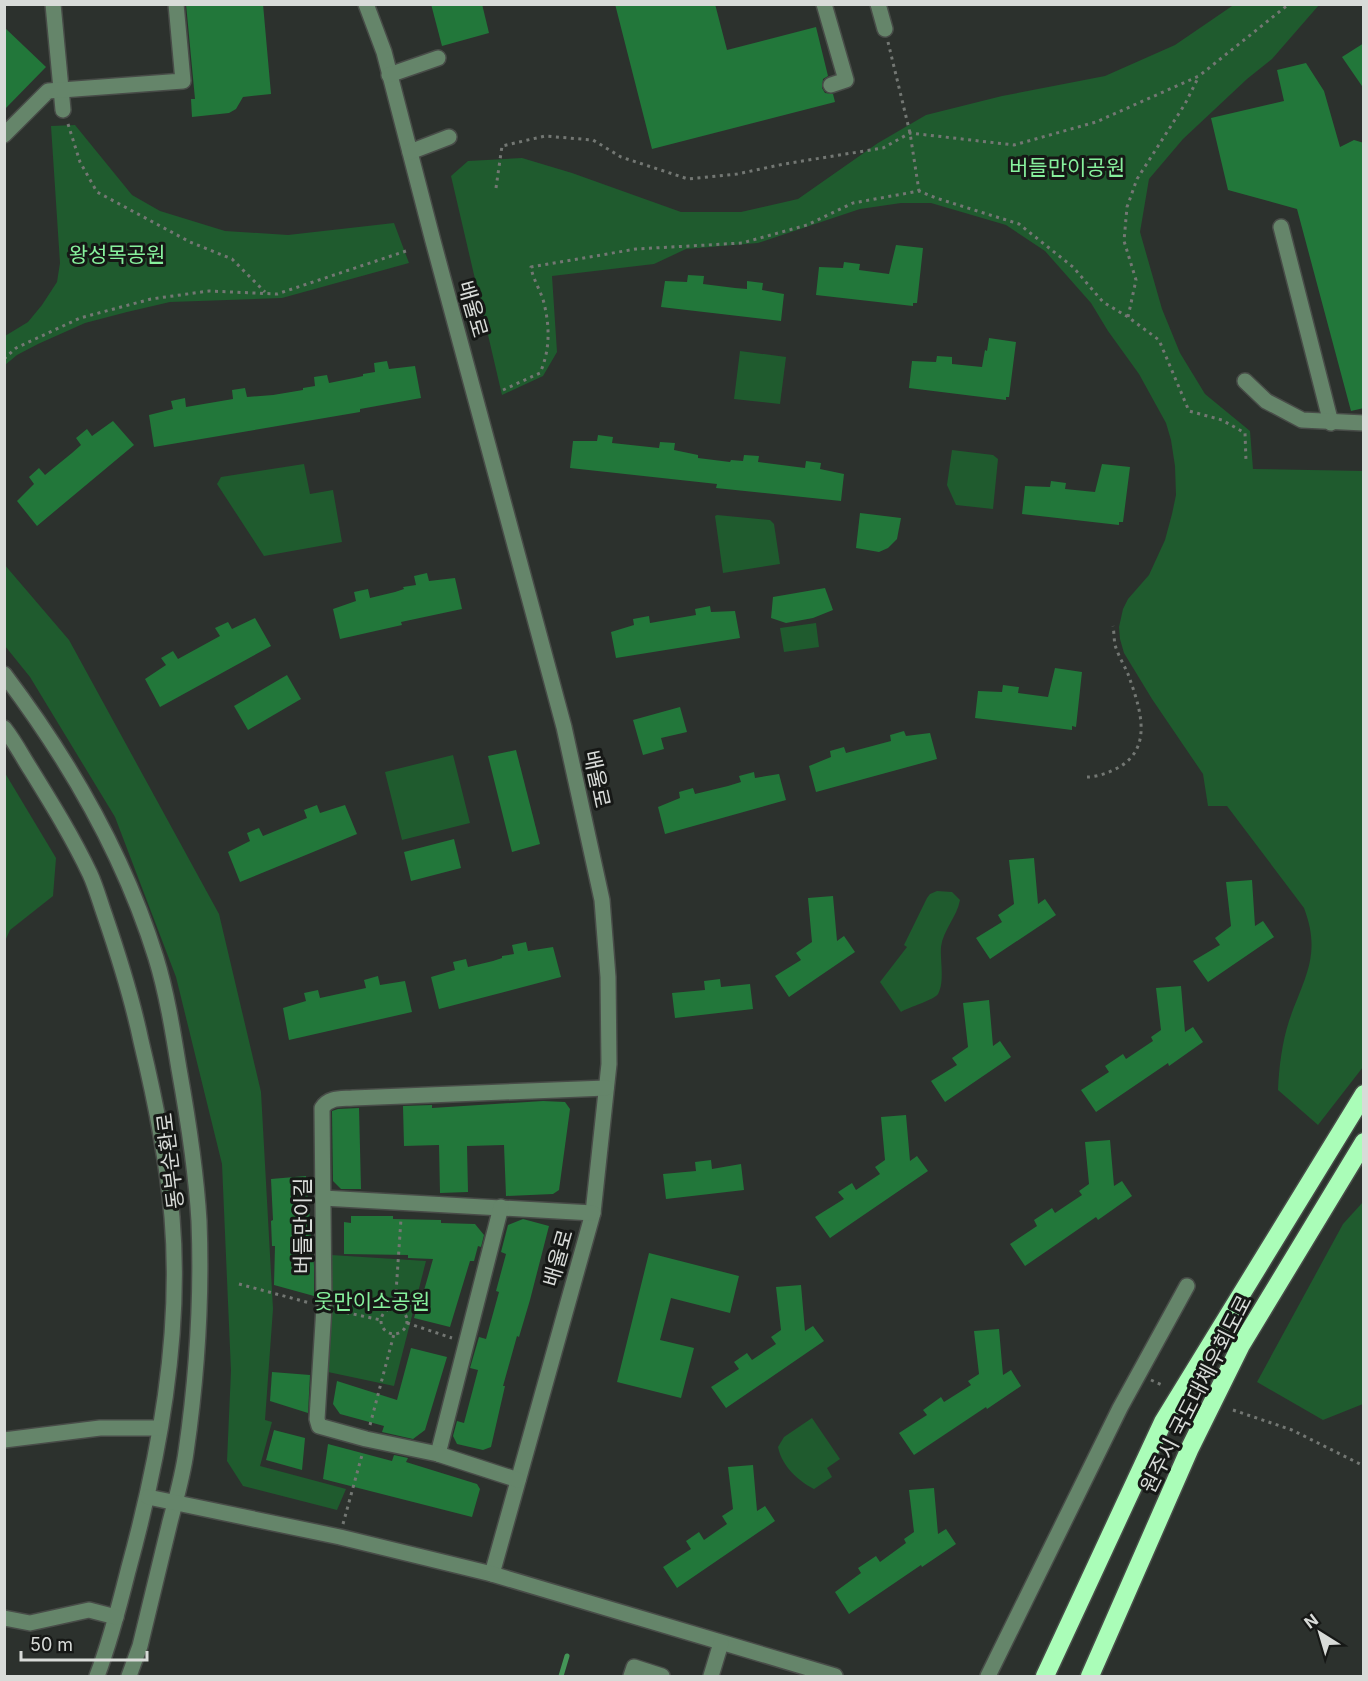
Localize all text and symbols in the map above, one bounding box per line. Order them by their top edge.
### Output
park label: 버들만이공원 [1009,155,1125,180]
park label: 왕성목공원 [69,242,165,267]
street label: 배울로 [453,278,493,340]
street label: 배울로 [579,748,615,810]
street label: 동부순환로 [152,1112,188,1210]
street label: 버들만이길 [290,1178,315,1274]
street label: 배울로 [538,1227,578,1289]
park label: 웃만이소공원 [314,1289,430,1314]
street label: 원주시 국도대체우회도로 [1135,1291,1257,1497]
north arrow [1290,1603,1350,1663]
text: N [1300,1609,1322,1633]
scale bar [21,1624,147,1662]
text: 50 m [30,1634,73,1655]

